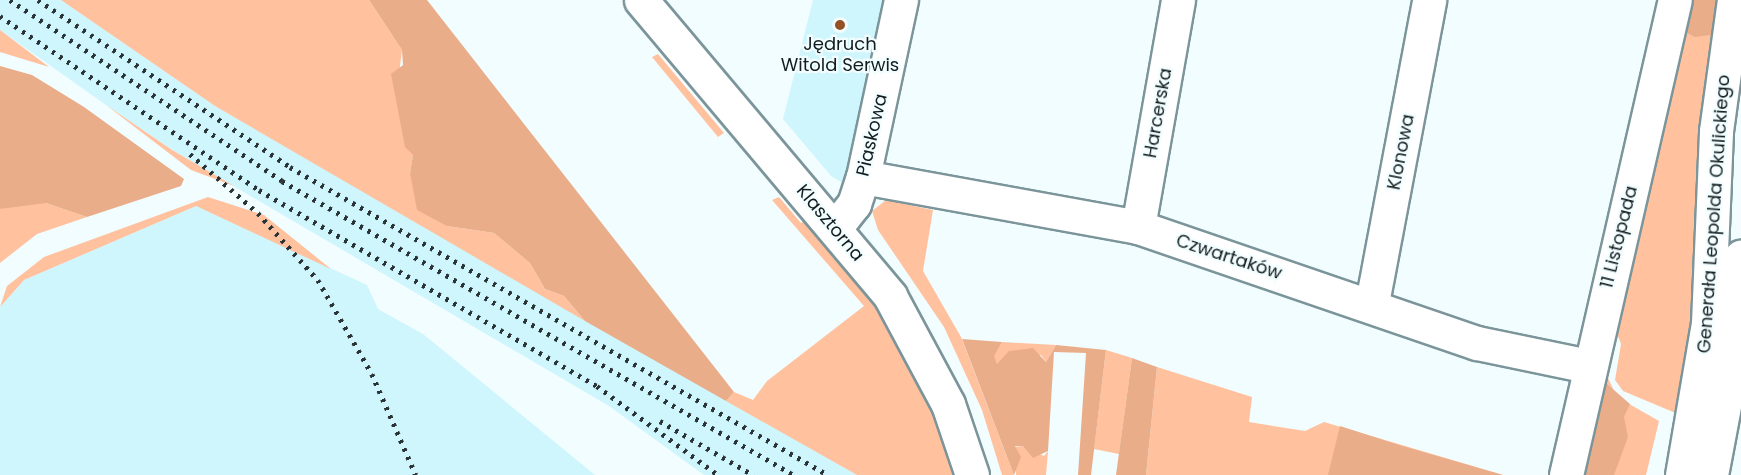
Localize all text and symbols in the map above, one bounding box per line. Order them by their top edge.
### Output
marker: Jędruch Witold Serwis [833,18,847,32]
place label: Jędruch Witold Serwis [781,34,899,76]
street label: Harcerska [1139,66,1177,160]
street label: Generała Leopolda Okulickiego [1693,74,1735,354]
street label: Piaskowa [852,92,892,178]
street label: Klonowa [1383,112,1419,192]
street label: Klasztorna [792,180,868,266]
street label: 11 Listopada [1596,184,1642,290]
street label: Czwartaków [1173,230,1285,284]

